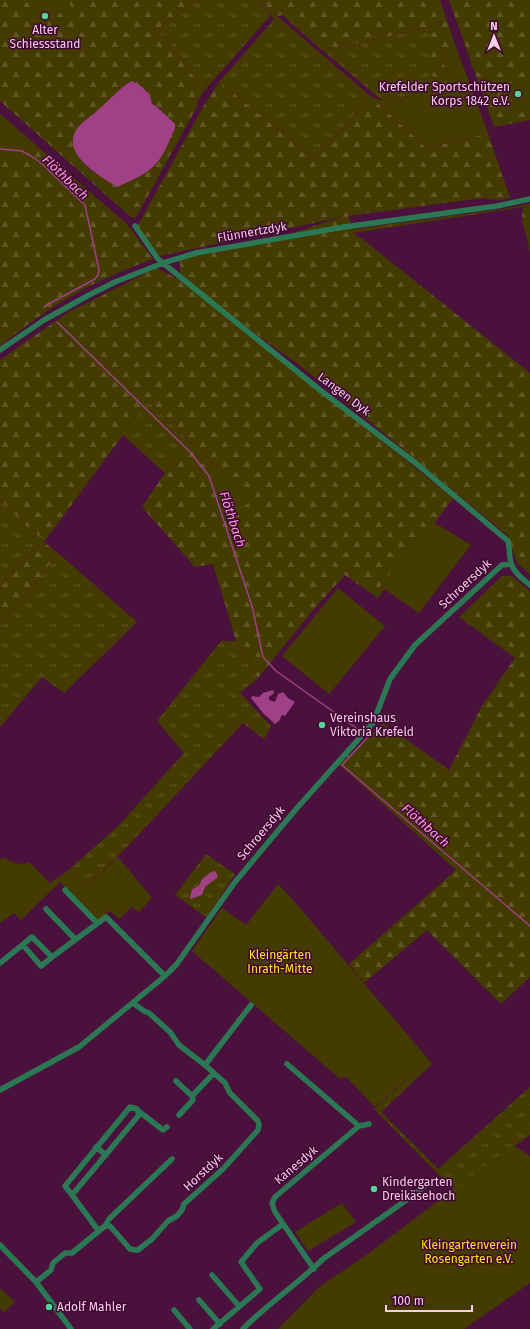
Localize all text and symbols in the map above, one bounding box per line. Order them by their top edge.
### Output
marker: Alter Schiessstand [40,11,50,21]
north arrow [474,16,514,56]
text: N [490,20,498,33]
place label: Alter Schiessstand [10,23,80,51]
place label: Krefelder Sportschützen Korps 1842 e.V. [379,80,510,108]
marker: Krefelder Sportschützen Korps 1842 e.V. [513,89,523,99]
water label: Flöthbach [40,152,92,203]
street label: Flünnertzdyk [216,219,289,245]
street label: Langen Dyk [315,370,374,419]
water label: Flöthbach [216,489,249,549]
street label: Schroersdyk [436,556,495,612]
place label: Vereinshaus Viktoria Krefeld [330,711,414,739]
marker: Vereinshaus Viktoria Krefeld [317,720,327,730]
water label: Flöthbach [399,801,453,850]
street label: Schroersdyk [234,802,288,863]
park label: Kleingärten Inrath-Mitte [247,948,313,976]
street label: Kanesdyk [272,1142,321,1187]
street label: Horstdyk [180,1150,226,1194]
place label: Kindergarten Dreikäsehoch [382,1175,455,1203]
marker: Kindergarten Dreikäsehoch [369,1184,379,1194]
park label: Kleingartenverein Rosengarten e.V. [421,1238,517,1266]
scale bar [386,1287,472,1313]
text: 100 m [392,1294,424,1308]
place label: Adolf Mahler [57,1300,127,1314]
marker: Adolf Mahler [44,1302,54,1312]

